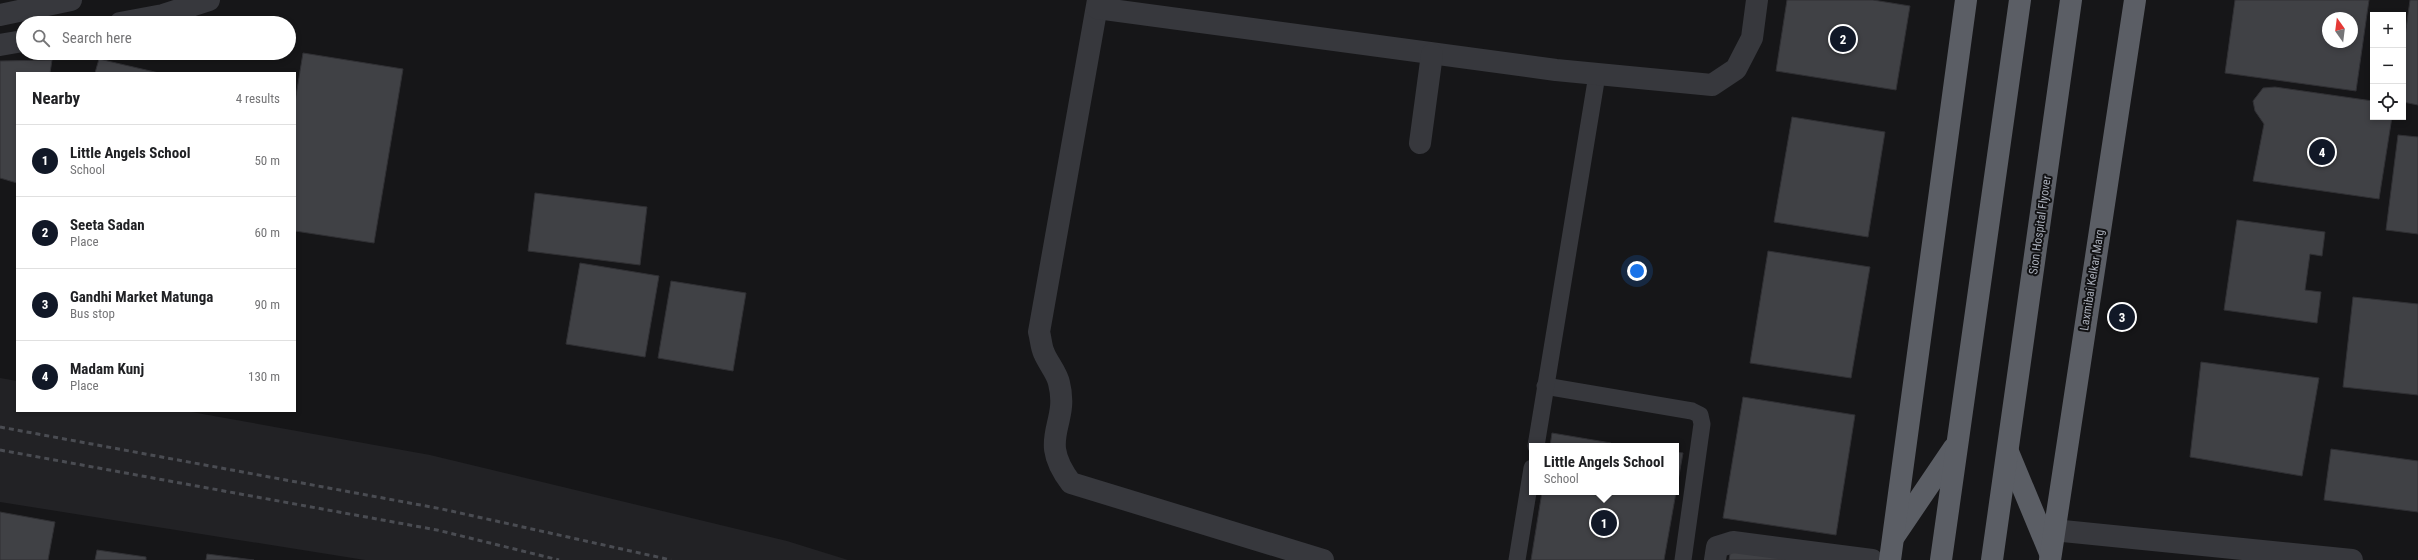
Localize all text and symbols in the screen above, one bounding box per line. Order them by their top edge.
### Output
north arrow [2322,12,2358,48]
map controls [2370,12,2406,120]
button: + [2370,12,2406,48]
search box [16,16,296,60]
pin: 2 [1830,24,1856,54]
icon: search [30,27,52,49]
text: Search here [62,29,132,47]
button: − [2370,48,2406,84]
button: locate [2370,84,2406,120]
text: Nearby [32,88,80,108]
text: 4 results [236,91,280,106]
pin: 4 [2309,137,2335,167]
text: Little Angels School [70,144,190,162]
text: 1 [42,153,48,168]
text: 50 m [254,153,280,168]
text: School [70,162,105,177]
street label: Sion Hospital Flyover [2026,174,2054,275]
text: Seeta Sadan [70,216,145,234]
text: 2 [42,225,48,240]
text: 60 m [254,225,280,240]
street label: Laxmibai Kelkar Marg [2077,228,2107,332]
text: Place [70,234,99,249]
your location [1627,261,1647,281]
text: Gandhi Market Matunga [70,288,213,306]
text: 3 [42,297,48,312]
text: 90 m [254,297,280,312]
pin: 3 [2109,302,2135,332]
text: Bus stop [70,306,115,321]
text: Madam Kunj [70,360,144,378]
text: 4 [42,369,48,384]
text: 130 m [248,369,280,384]
text: Place [70,378,99,393]
popup [1529,443,1679,495]
text: Little Angels School [1544,453,1664,471]
text: School [1544,471,1579,486]
pin: 1 [1591,508,1617,538]

